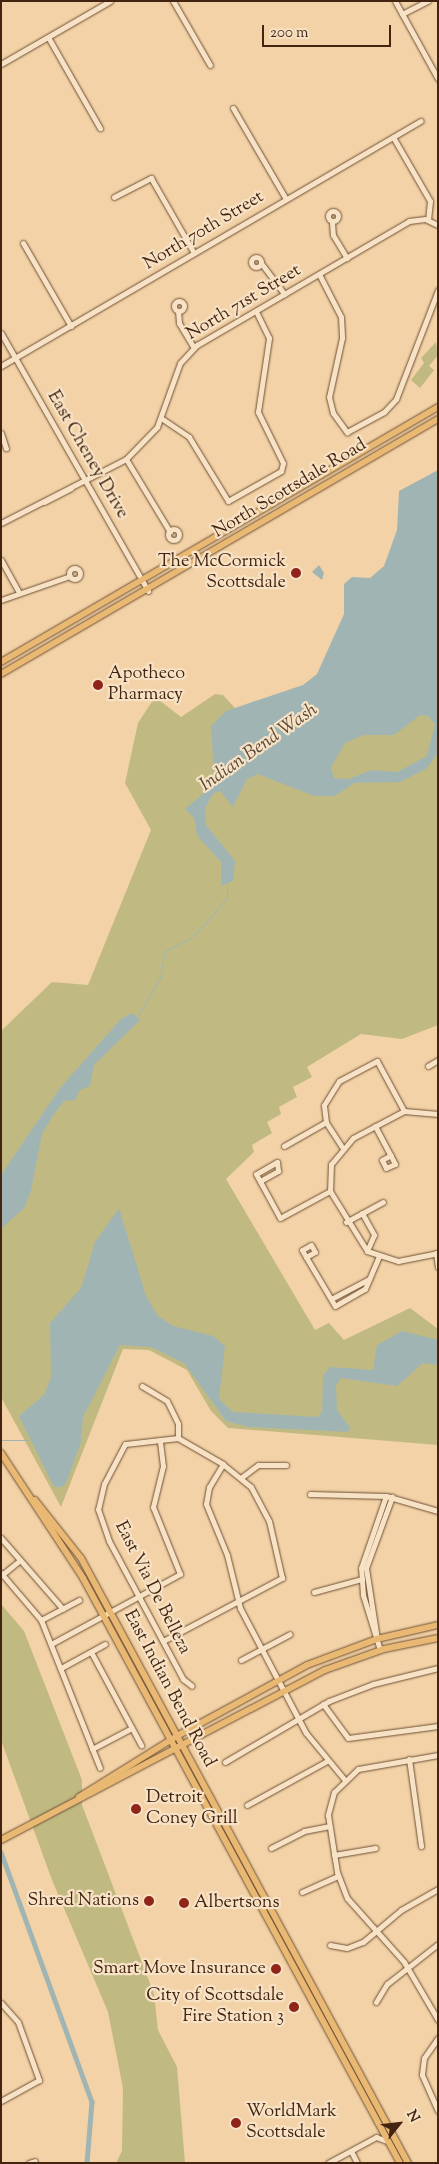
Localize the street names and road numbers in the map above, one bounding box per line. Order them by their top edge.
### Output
street label: North 70th Street [140,187,268,275]
street label: North 71st Street [183,260,305,346]
street label: East Cheney Drive [42,387,132,523]
street label: North Scottsdale Road [209,435,371,543]
street label: East Via De Belleza [109,1518,195,1658]
street label: East Indian Bend Road [118,1607,220,1771]

